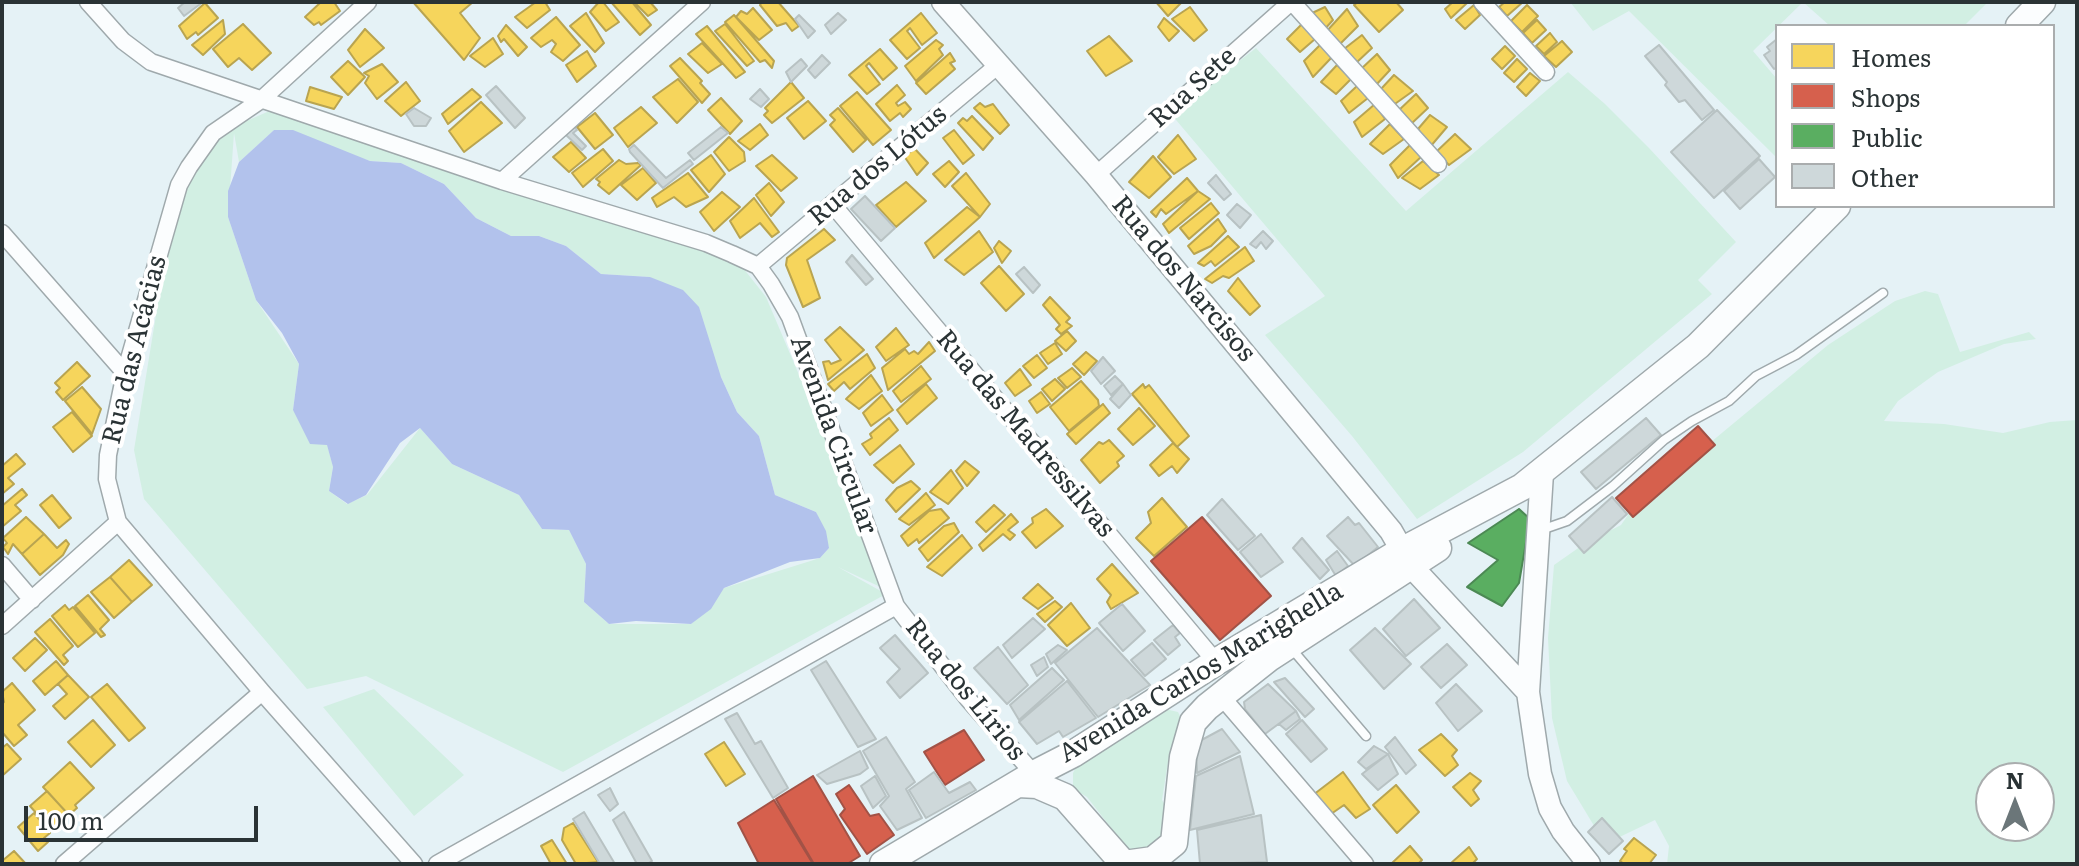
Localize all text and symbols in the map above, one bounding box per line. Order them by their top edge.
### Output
legend [1775,24,2055,208]
text: Homes [1851,39,1931,74]
street label: Rua Sete [1143,41,1243,135]
text: Shops [1851,79,1920,114]
street label: Rua dos Lótus [803,99,953,233]
text: Public [1851,119,1922,154]
text: Other [1851,159,1918,194]
street label: Rua dos Narcisos [1105,190,1261,368]
street label: Rua das Acácias [97,253,173,447]
street label: Rua das Madressilvas [929,324,1121,544]
street label: Avenida Circular [783,332,883,538]
street label: Avenida Carlos Marighella [1053,576,1349,770]
street label: Rua dos Lírios [898,613,1032,767]
north arrow [1975,762,2055,842]
text: N [2006,763,2024,796]
scale bar [28,790,262,840]
text: 100 m [38,802,104,837]

